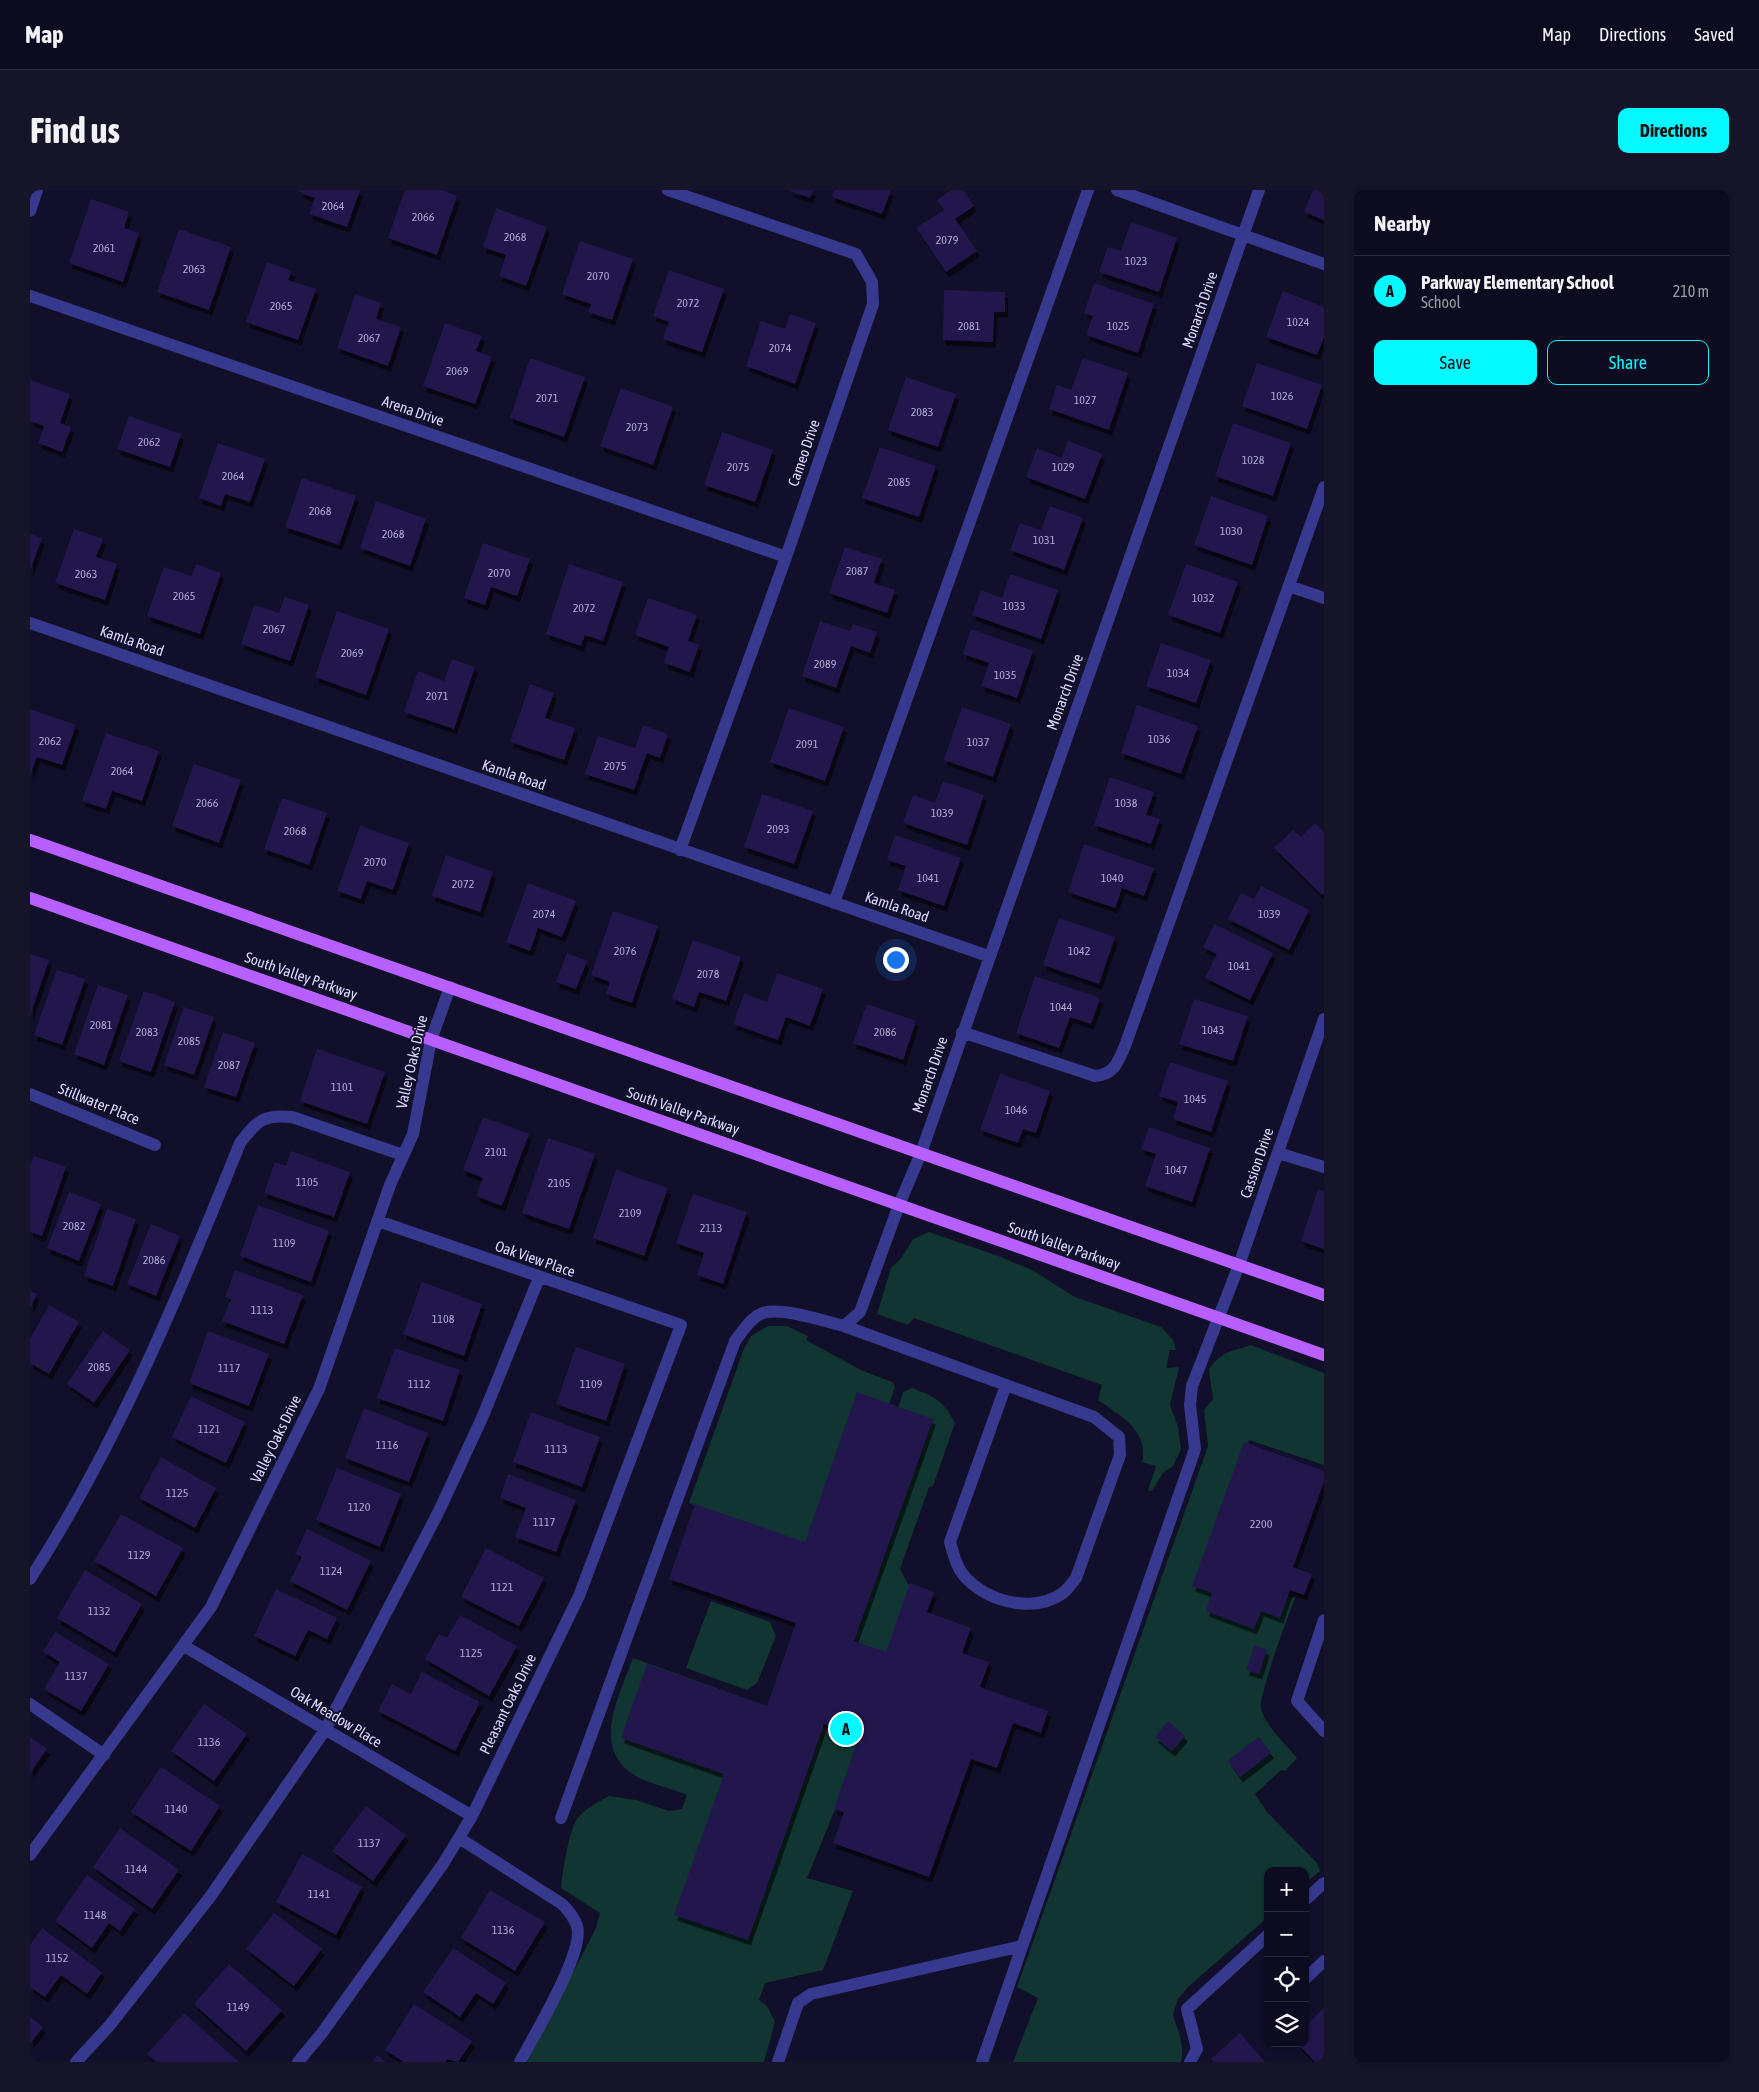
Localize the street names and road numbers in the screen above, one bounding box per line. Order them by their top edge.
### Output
street label: Monarch Drive [1179,269,1221,350]
street label: Arena Drive [380,392,446,429]
street label: Cameo Drive [784,417,823,488]
street label: Kamla Road [98,622,166,659]
street label: Monarch Drive [1043,651,1086,732]
street label: Kamla Road [480,756,548,793]
street label: Kamla Road [863,888,931,925]
street label: South Valley Parkway [243,948,360,1003]
street label: Valley Oaks Drive [393,1013,431,1110]
street label: Monarch Drive [909,1034,951,1115]
street label: Stillwater Place [56,1080,142,1128]
street label: South Valley Parkway [625,1083,742,1138]
street label: Cassion Drive [1237,1125,1277,1200]
street label: South Valley Parkway [1006,1218,1123,1273]
street label: Oak View Place [493,1237,578,1280]
street label: Valley Oaks Drive [247,1392,304,1485]
street label: Pleasant Oaks Drive [476,1651,539,1757]
street label: Oak Meadow Place [287,1683,385,1751]

